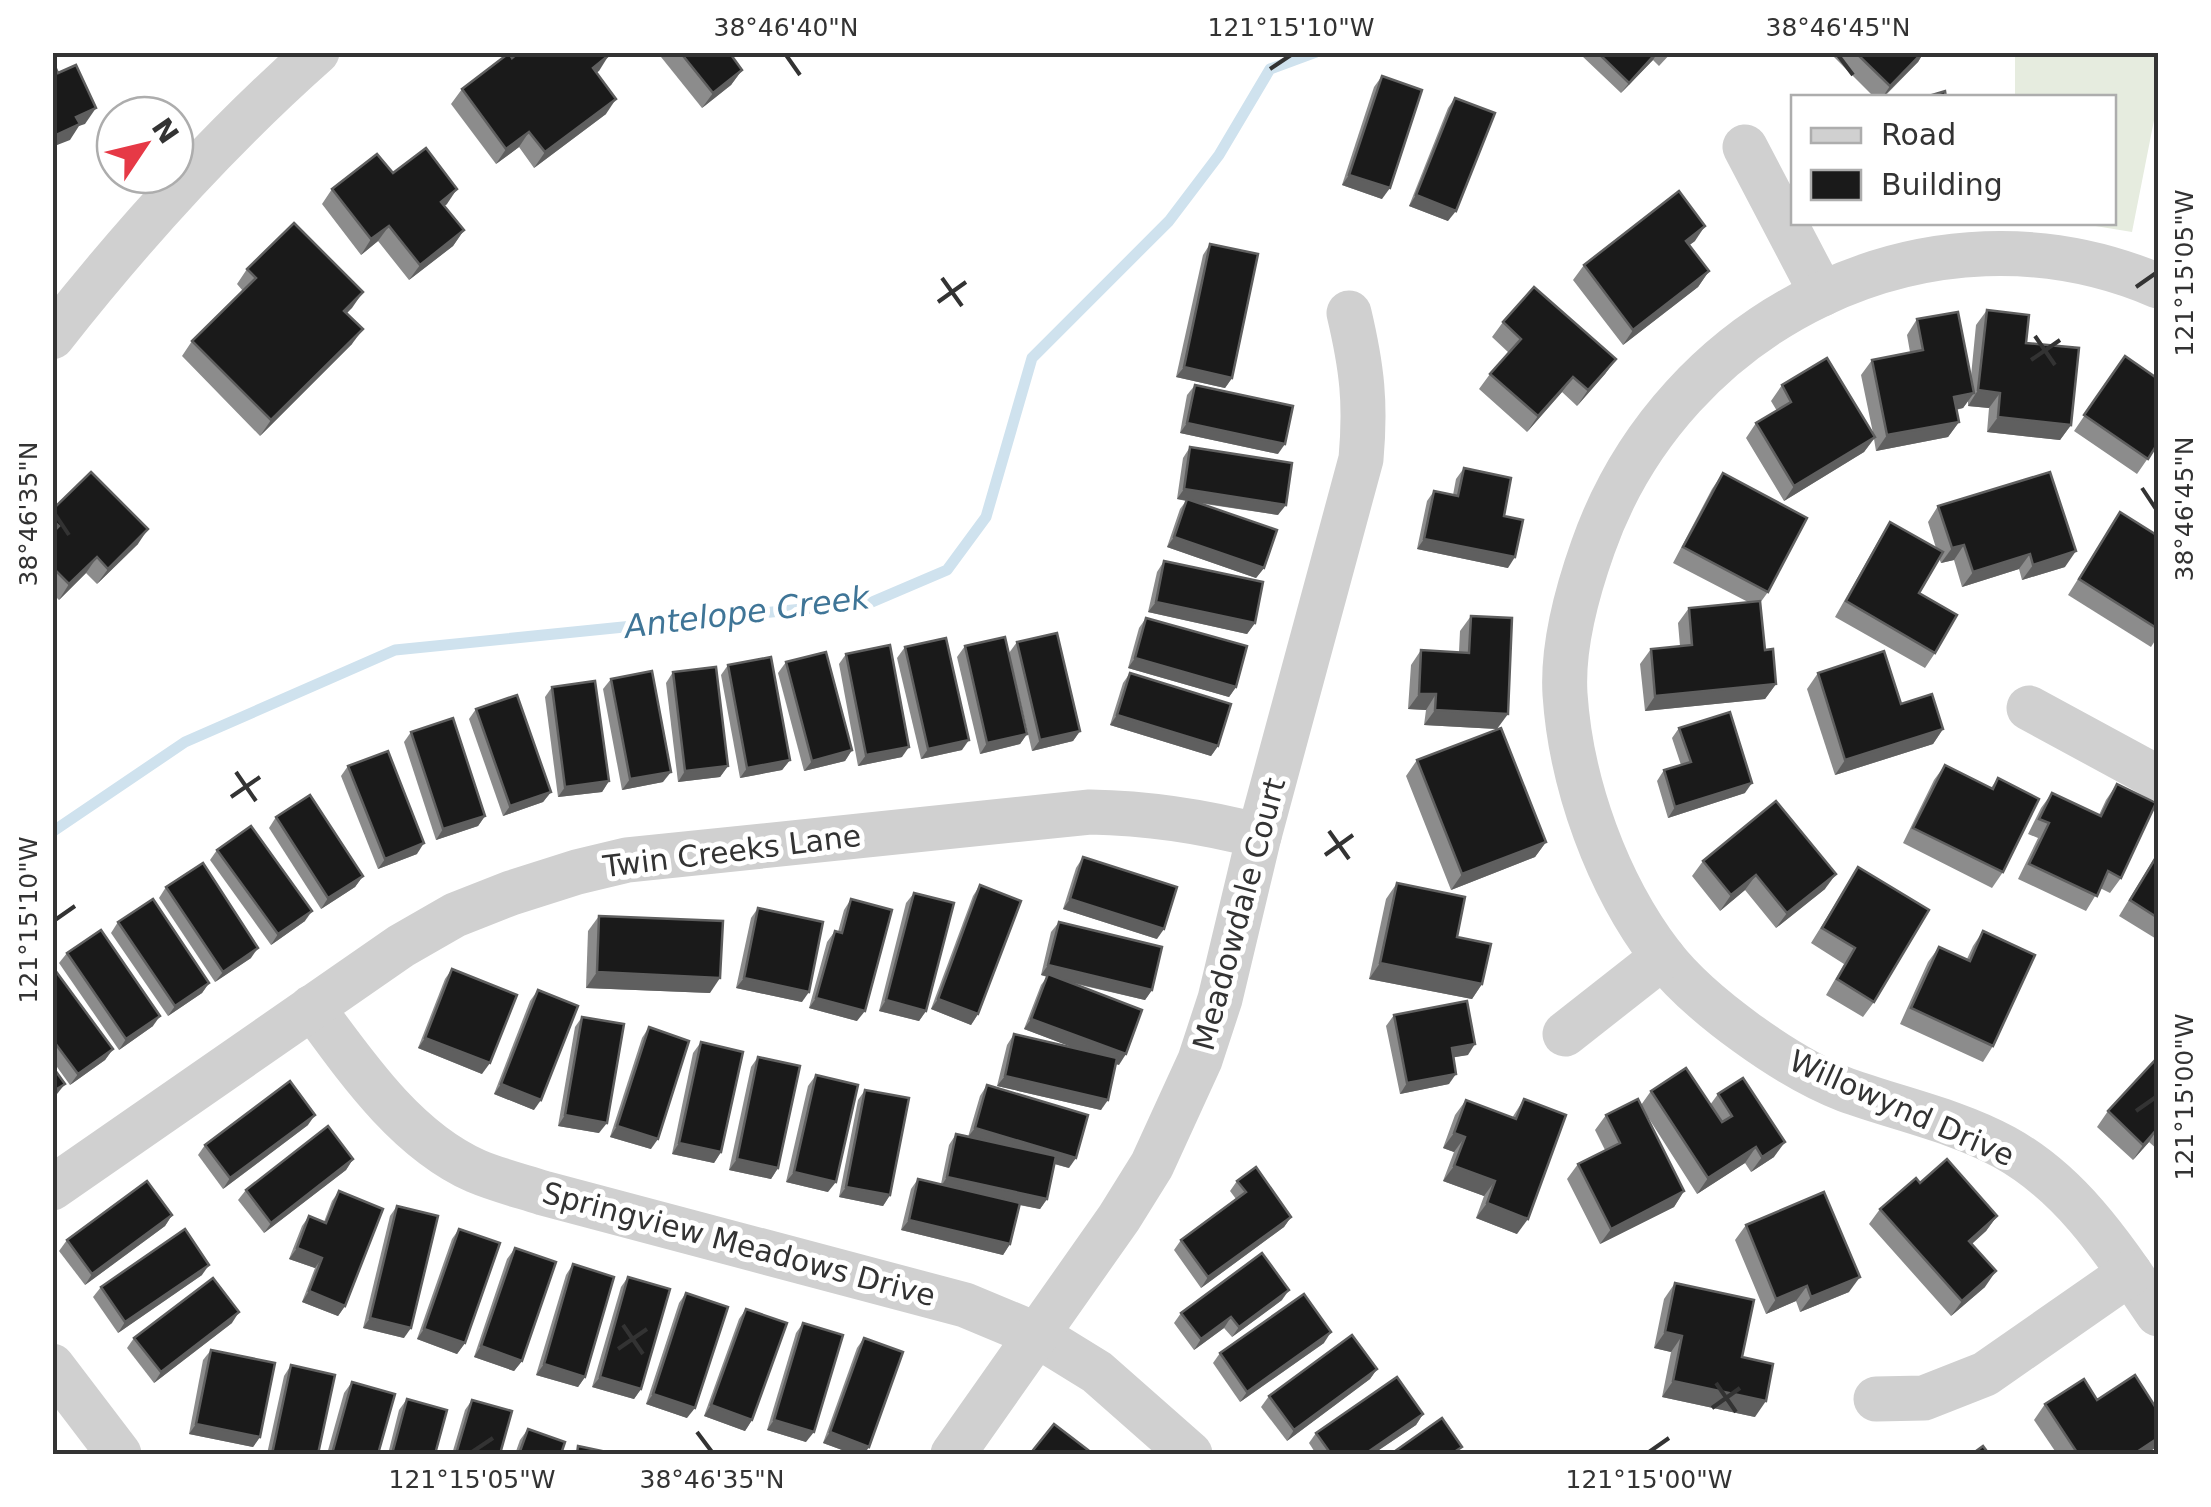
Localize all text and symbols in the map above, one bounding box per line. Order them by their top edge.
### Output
text: 38°46'40"N [713,13,859,42]
text: 121°15'10"W [1208,13,1374,42]
text: 38°46'45"N [1765,13,1911,42]
north arrow [95,95,195,195]
legend [1791,95,2116,225]
text: N [145,112,185,150]
text: Road [1881,117,1956,152]
text: Building [1881,167,2003,202]
text: 121°15'05"W [2170,190,2199,356]
text: 38°46'45"N [2170,436,2199,582]
text: 38°46'35"N [14,441,43,587]
water label: Antelope Creek [620,578,873,646]
street label: Meadowdale Court [1186,774,1292,1054]
street label: Twin Creeks Lane [600,818,863,884]
text: 121°15'10"W [14,837,43,1003]
text: 121°15'00"W [2170,1014,2199,1180]
street label: Willowynd Drive [1784,1043,2020,1173]
street label: Springview Meadows Drive [539,1175,939,1313]
text: 121°15'05"W [389,1465,555,1494]
text: 38°46'35"N [639,1465,785,1494]
text: 121°15'00"W [1566,1465,1732,1494]

